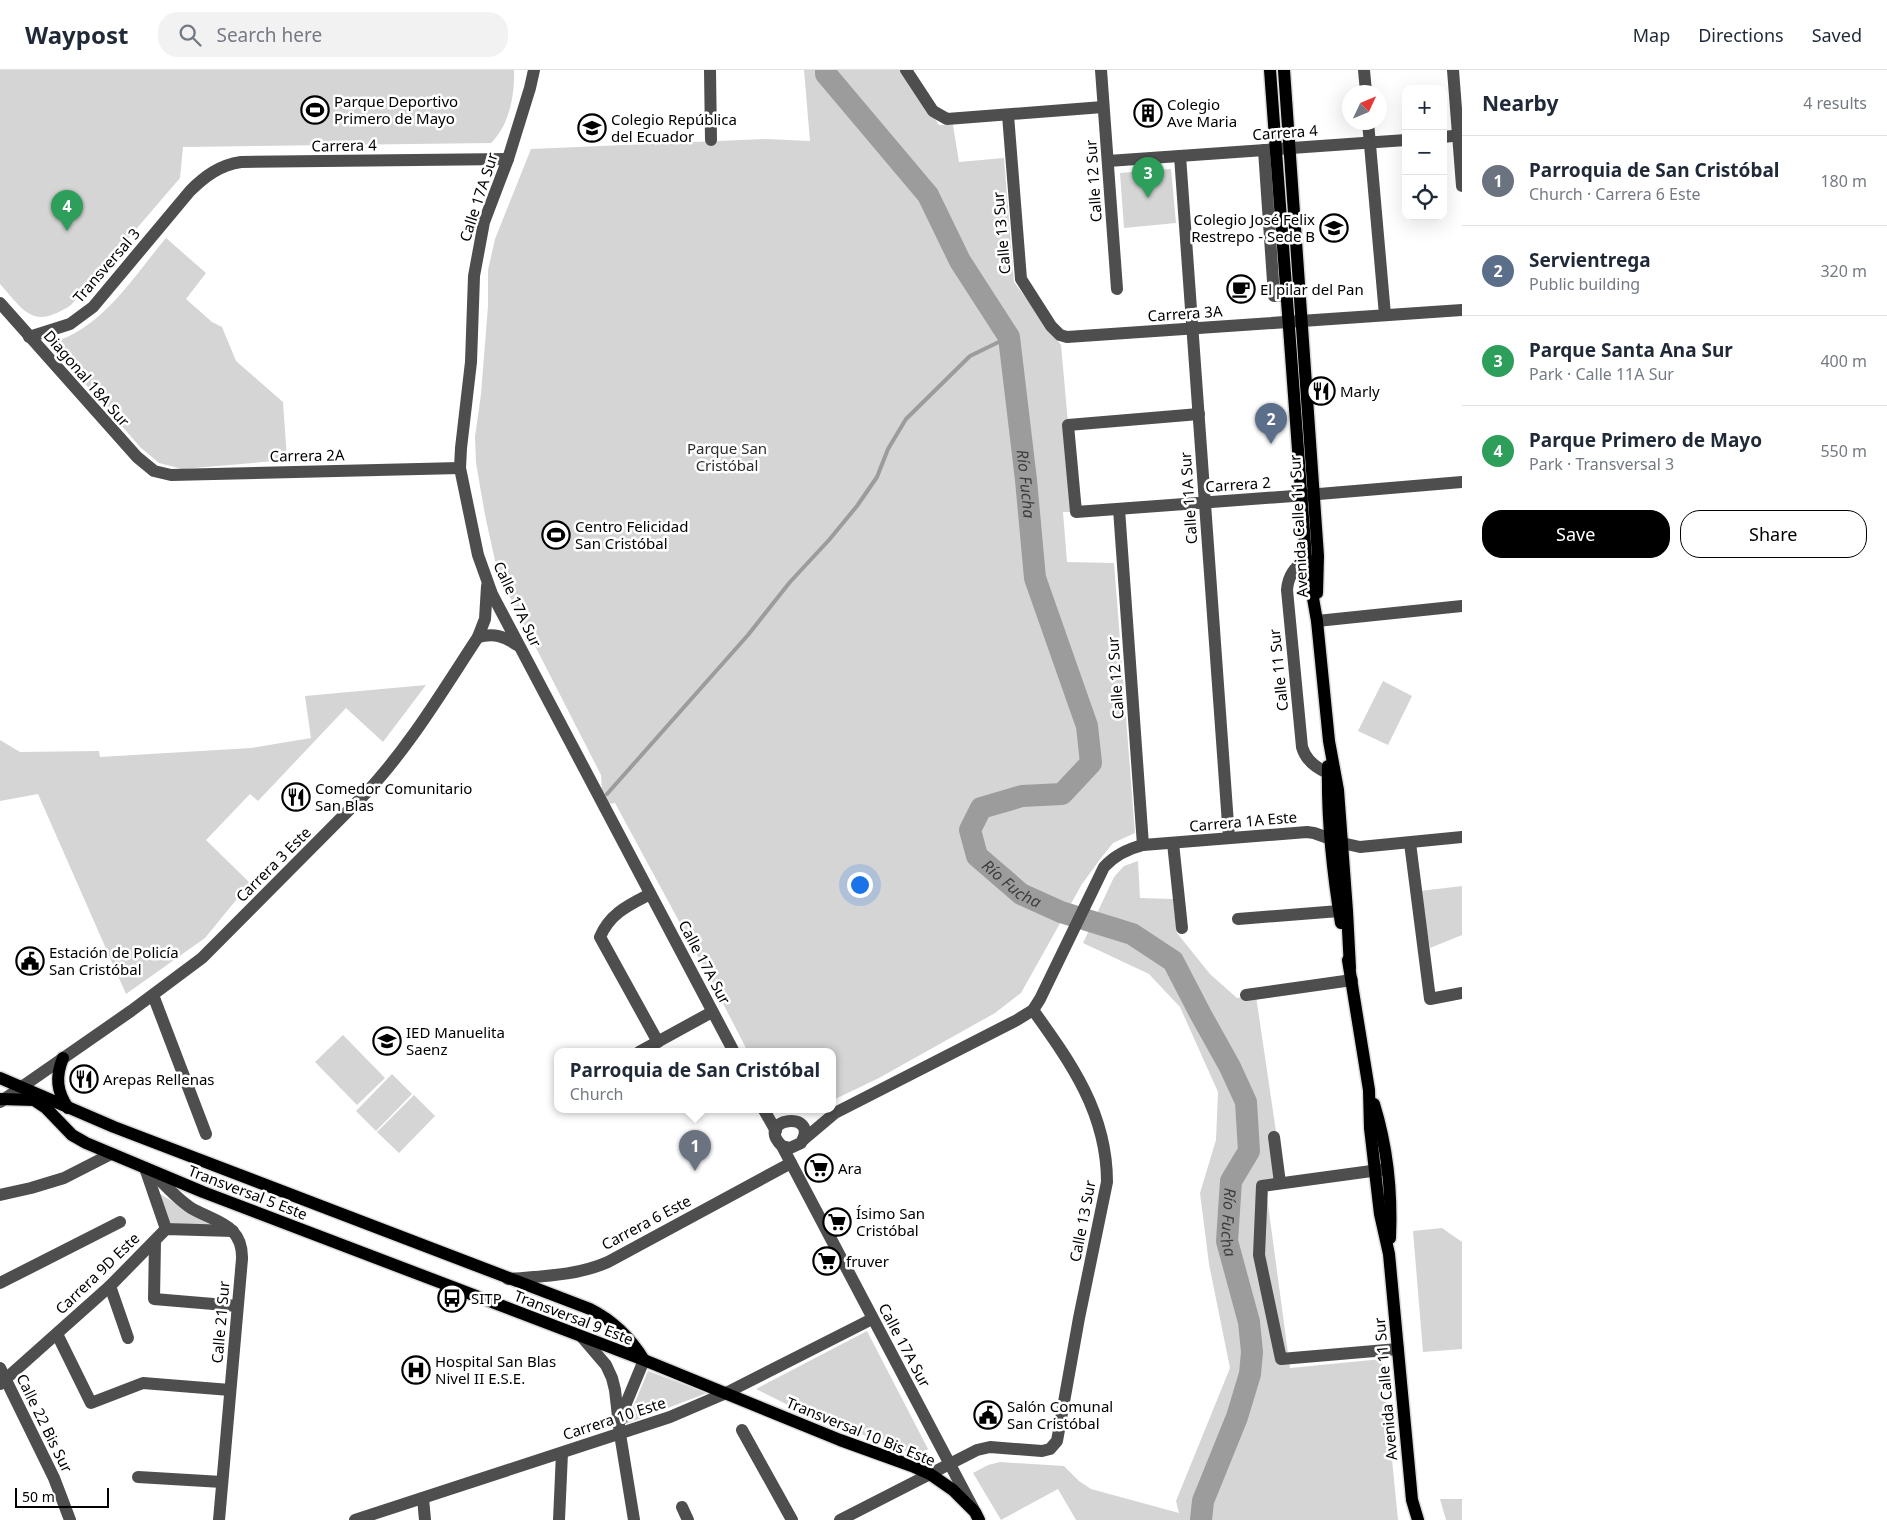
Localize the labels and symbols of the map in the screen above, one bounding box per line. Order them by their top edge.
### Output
north arrow [1342,85,1387,130]
place label: Parque Deportivo Primero de Mayo [334,91,458,128]
place label: Colegio Ave Maria [1167,94,1237,131]
sports icon: Parque Deportivo Primero de Mayo [300,95,330,125]
building icon: Colegio Ave Maria [1133,98,1163,128]
place label: Colegio República del Ecuador [611,109,737,146]
school or university icon: Colegio República del Ecuador [577,113,607,143]
street label: Carrera 4 [1252,120,1319,144]
street label: Carrera 4 [311,134,377,156]
street label: Calle 12 Sur [1080,139,1106,223]
street label: Calle 17A Sur [454,150,502,244]
pin: 3 [1132,157,1164,198]
pin: 4 [51,190,83,231]
street label: Calle 13 Sur [987,191,1015,275]
place label: Colegio José Felix Restrepo - Sede B [1191,209,1315,246]
school or university icon: Colegio José Felix Restrepo - Sede B [1319,213,1349,243]
street label: Transversal 3 [68,223,144,307]
cafe icon: El pilar del Pan [1226,274,1256,304]
place label: El pilar del Pan [1260,279,1364,299]
street label: Carrera 3A [1147,300,1223,326]
street label: Diagonal 18A Sur [40,326,134,430]
restaurant icon: Marly [1306,376,1336,406]
place label: Marly [1340,381,1380,401]
pin: 2 [1255,403,1287,444]
park label: Parque San Cristóbal [687,438,767,475]
street label: Carrera 2A [269,444,345,466]
water label: Río Fucha [1011,448,1040,519]
street label: Calle 11A Sur [1175,451,1201,545]
street label: Avenida Calle 11 Sur [1284,454,1312,598]
street label: Carrera 2 [1205,472,1271,496]
place label: Centro Felicidad San Cristóbal [575,516,688,553]
sports icon: Centro Felicidad San Cristóbal [541,520,571,550]
street label: Calle 17A Sur [489,558,547,650]
street label: Calle 11 Sur [1264,628,1292,712]
street label: Calle 12 Sur [1102,636,1128,720]
place label: Comedor Comunitario San Blas [315,778,472,815]
restaurant icon: Comedor Comunitario San Blas [281,782,311,812]
street label: Carrera 1A Este [1188,806,1298,836]
street label: Carrera 3 Este [231,822,315,906]
water label: Río Fucha [978,854,1045,913]
your location [847,872,873,898]
street label: Calle 17A Sur [674,917,736,1007]
place label: Estación de Policía San Cristóbal [49,942,179,979]
public building icon: Estación de Policía San Cristóbal [15,946,45,976]
place label: IED Manuelita Saenz [406,1022,505,1059]
school or university icon: IED Manuelita Saenz [372,1026,402,1056]
restaurant icon: Arepas Rellenas [69,1064,99,1094]
place label: Arepas Rellenas [103,1069,215,1089]
pin: 1 [679,1130,711,1171]
supermarket icon: Ara [804,1153,834,1183]
place label: Ara [838,1158,862,1178]
street label: Transversal 5 Este [186,1160,310,1224]
street label: Calle 13 Sur [1064,1178,1100,1264]
water label: Río Fucha [1216,1187,1242,1259]
street label: Carrera 6 Este [598,1190,694,1254]
place label: Ísimo San Cristóbal [856,1203,925,1240]
supermarket icon: Ísimo San Cristóbal [822,1207,852,1237]
street label: Carrera 9D Este [51,1228,143,1318]
supermarket icon: fruver [812,1246,842,1276]
place label: fruver [846,1251,889,1271]
street label: Calle 21 Sur [206,1280,234,1364]
bus stop icon: SITP [437,1283,467,1313]
street label: Transversal 9 Este [512,1285,636,1349]
place label: SITP [471,1288,502,1308]
street label: Calle 17A Sur [874,1300,936,1390]
street label: Avenida Calle 11 Sur [1369,1317,1401,1461]
place label: Hospital San Blas Nivel II E.S.E. [435,1351,556,1388]
hospital icon: Hospital San Blas Nivel II E.S.E. [401,1355,431,1385]
street label: Calle 22 Bis Sur [12,1370,78,1476]
street label: Carrera 10 Este [560,1392,668,1444]
street label: Transversal 10 Bis Este [783,1392,939,1470]
place label: Salón Comunal San Cristóbal [1007,1396,1113,1433]
public building icon: Salón Comunal San Cristóbal [973,1400,1003,1430]
scale bar [15,1485,109,1508]

